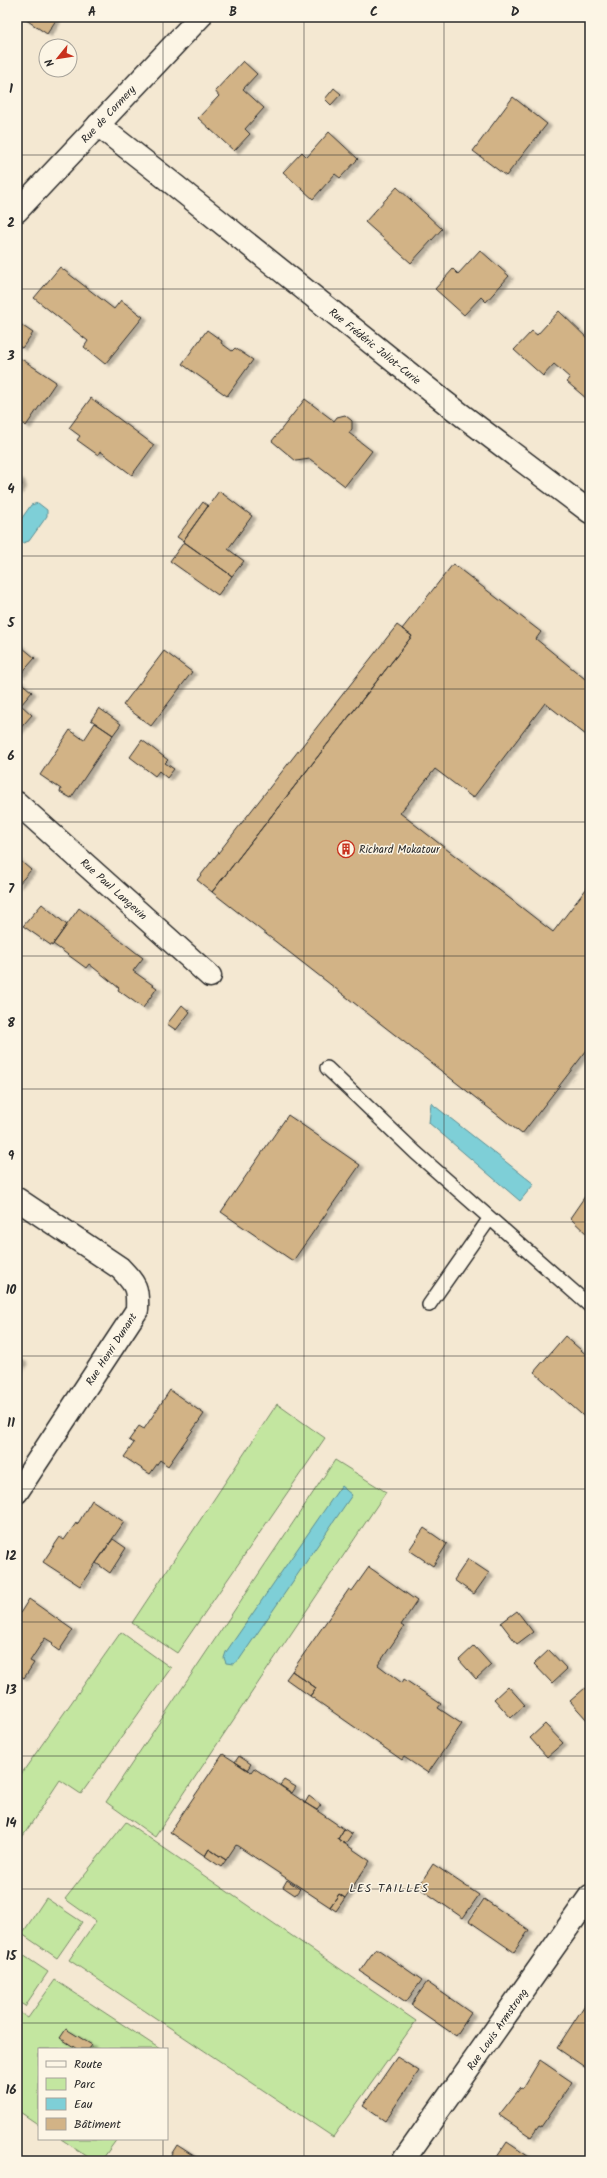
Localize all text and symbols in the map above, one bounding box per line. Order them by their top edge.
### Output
text: A [88,2,96,23]
text: B [229,2,237,23]
text: C [370,2,378,23]
text: D [511,2,520,23]
north arrow [38,38,78,78]
text: N [41,55,60,70]
text: 1 [9,79,13,100]
street label: Rue de Cormery [77,81,141,148]
text: 2 [7,213,15,234]
street label: Rue Frédéric Joliot-Curie [324,304,424,390]
text: 3 [6,346,15,367]
text: 4 [7,479,15,500]
text: 5 [7,613,16,634]
text: 6 [7,746,15,767]
building icon: Richard Mokatour [336,839,356,859]
place label: Richard Mokatour [359,841,441,859]
street label: Rue Paul Langevin [76,855,151,925]
text: 7 [8,879,15,900]
text: 8 [7,1013,15,1034]
text: 9 [8,1146,15,1167]
text: 10 [6,1280,17,1301]
street label: Rue Henri Dunant [82,1309,143,1389]
text: 11 [7,1413,15,1434]
text: 12 [5,1546,17,1567]
text: 13 [5,1680,17,1701]
text: 14 [5,1813,17,1834]
district label: LES TAILLES [349,1879,429,1898]
text: 15 [6,1946,18,1967]
street label: Rue Louis Armstrong [463,1985,533,2074]
legend [38,2048,168,2140]
text: Route [74,2055,103,2074]
text: Parc [74,2075,95,2094]
text: 16 [6,2080,16,2101]
text: Eau [74,2095,93,2114]
text: Bâtiment [74,2115,121,2134]

